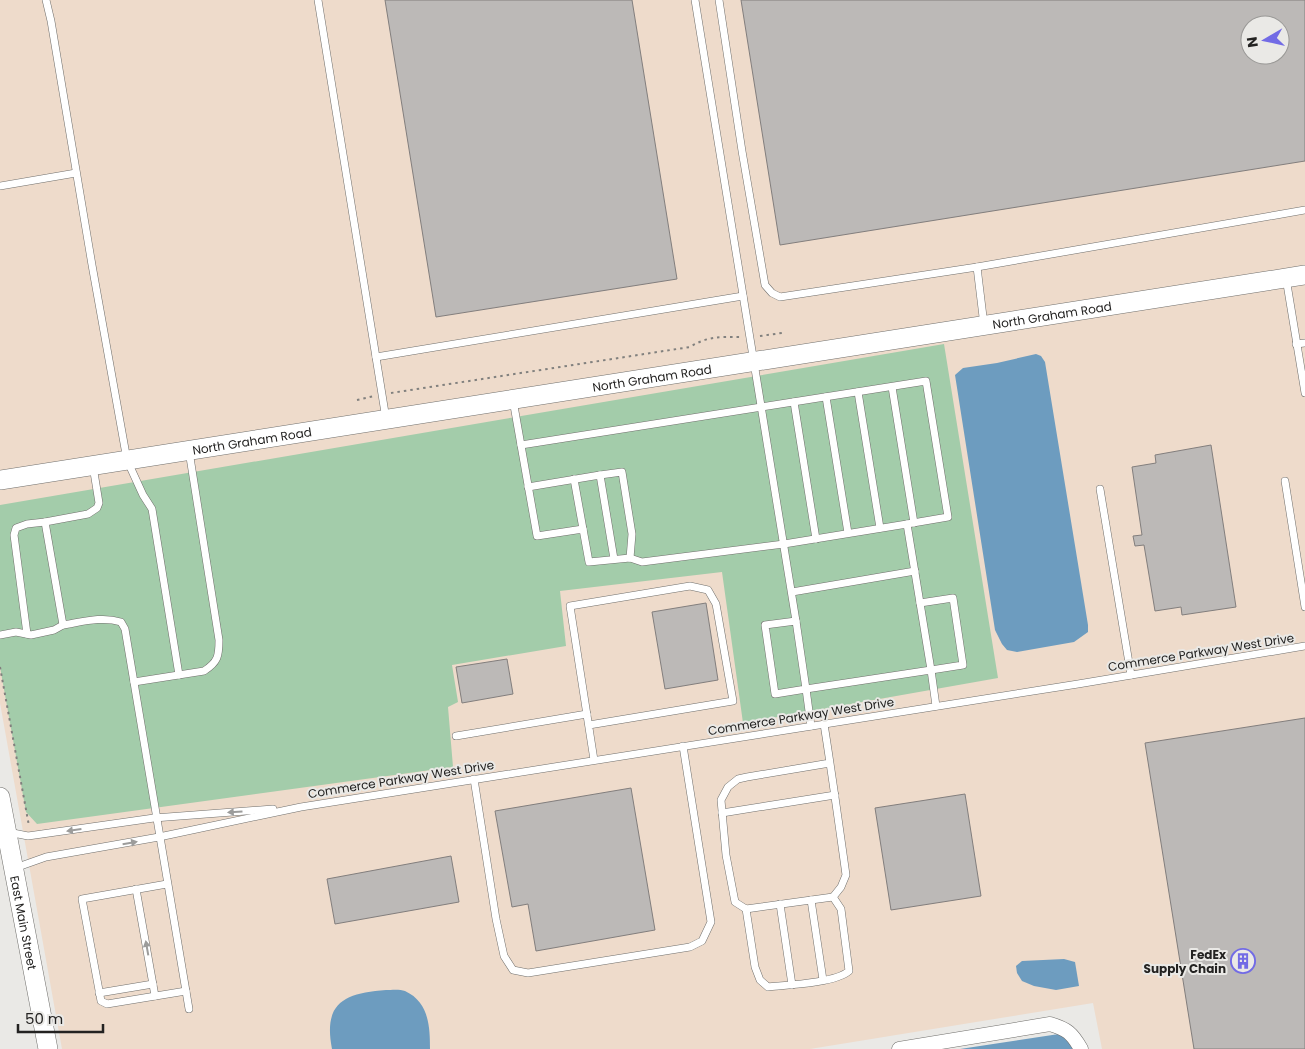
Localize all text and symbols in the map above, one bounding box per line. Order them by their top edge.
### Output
north arrow [1240,15,1290,65]
text: N [1241,35,1263,49]
street label: North Graham Road [991,297,1113,332]
street label: North Graham Road [591,360,713,395]
street label: North Graham Road [191,423,313,458]
street label: Commerce Parkway West Drive [1107,629,1295,675]
street label: Commerce Parkway West Drive [707,693,895,739]
street label: Commerce Parkway West Drive [307,756,495,802]
one-way arrow [227,808,243,816]
one-way arrow [65,826,81,834]
one-way arrow [123,838,139,846]
street label: East Main Street [7,874,41,971]
one-way arrow [142,940,150,956]
place label: FedEx Supply Chain [1144,946,1227,977]
building icon: FedEx Supply Chain [1230,948,1256,974]
scale bar [18,1002,102,1034]
text: 50 m [25,1008,63,1029]

